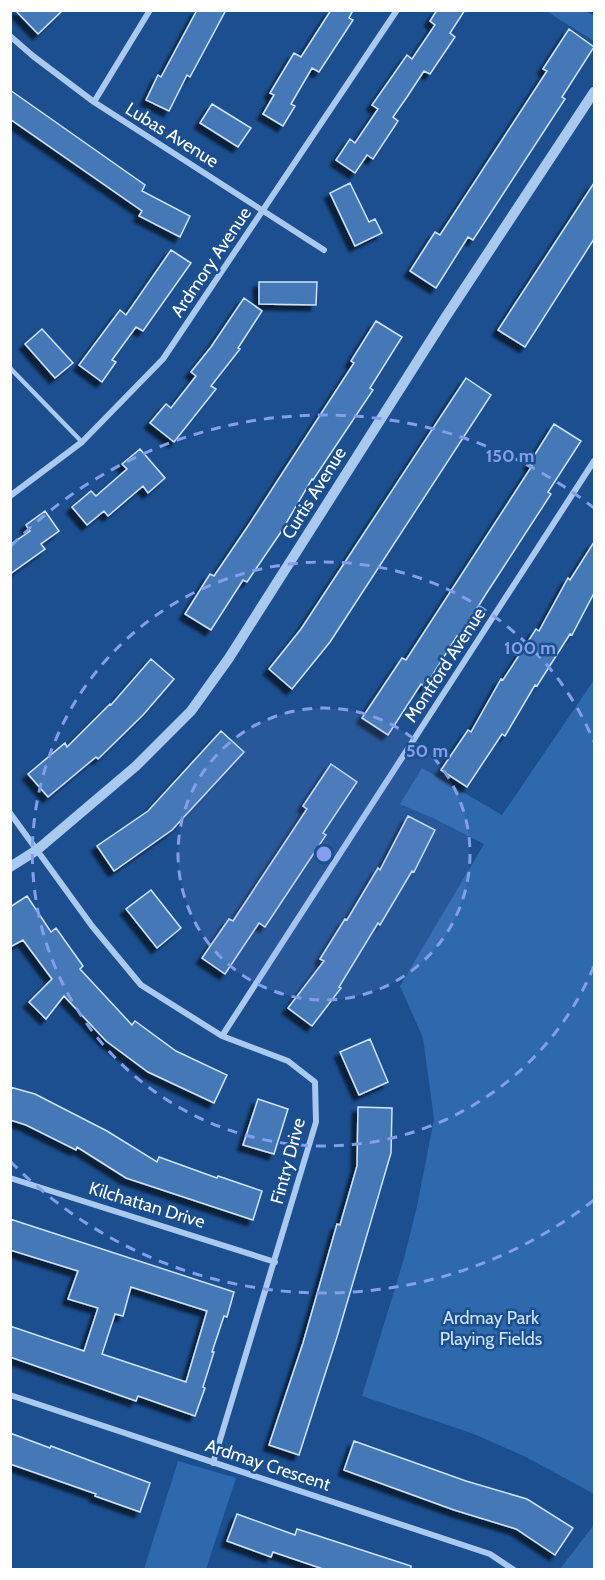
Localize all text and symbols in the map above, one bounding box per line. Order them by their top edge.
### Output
street label: Lubas Avenue [121,98,223,172]
street label: Ardmory Avenue [166,203,256,321]
street label: Curtis Avenue [277,443,351,543]
text: 150 m [486,445,534,467]
street label: Montford Avenue [400,603,490,727]
text: 100 m [504,637,556,659]
text: 50 m [406,740,448,762]
centre of rings [314,844,334,864]
street label: Fintry Drive [266,1116,310,1206]
street label: Kilchattan Drive [86,1177,208,1233]
park label: Ardmay Park Playing Fields [440,1307,542,1350]
street label: Ardmay Crescent [203,1434,333,1496]

